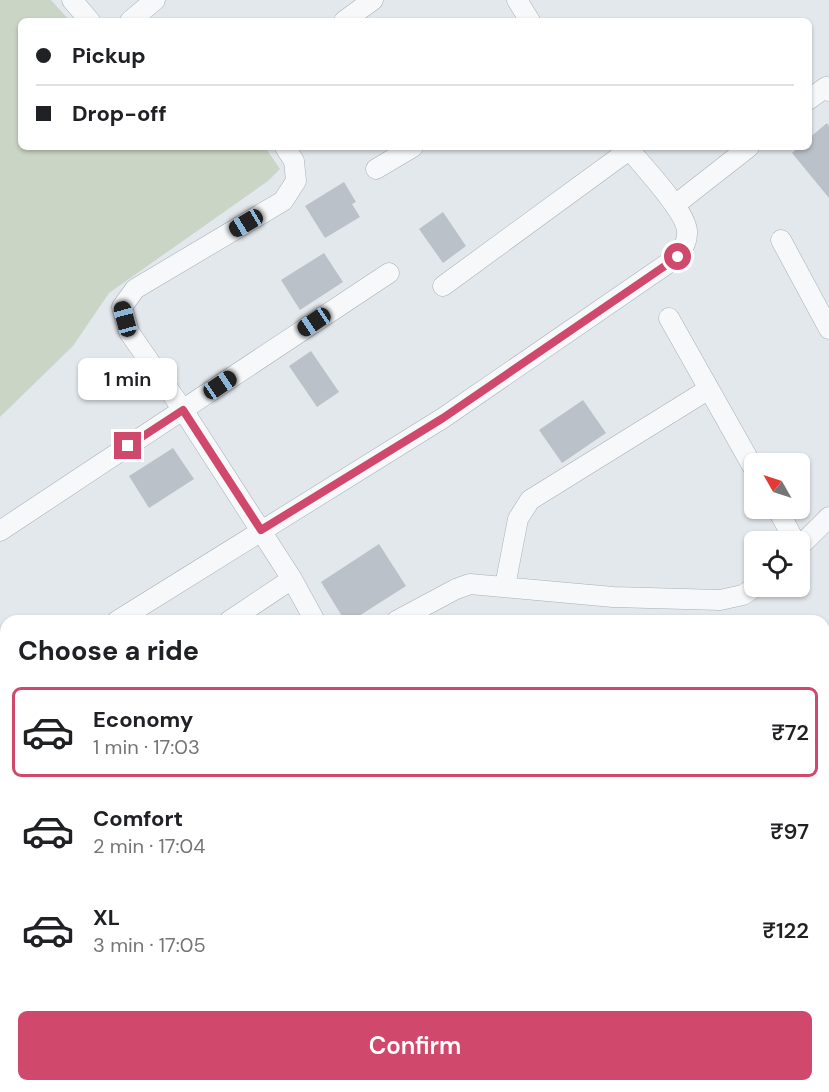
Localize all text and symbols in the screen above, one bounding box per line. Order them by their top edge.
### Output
text: Pickup [72,41,146,70]
text: Drop-off [72,99,167,128]
car [226,206,266,240]
route start [664,243,691,270]
car [112,299,138,339]
car [294,304,334,340]
callout: 1 min [78,359,178,401]
text: 1 min [104,366,151,392]
car [200,367,240,403]
route end [114,432,141,459]
north arrow [744,453,810,519]
map controls [744,453,810,597]
button: locate [744,531,810,597]
text: Choose a ride [18,633,199,668]
icon: car [21,705,75,759]
text: Economy [93,705,193,734]
text: ₹72 [771,718,809,747]
text: 1 min · 17:03 [93,734,200,760]
icon: car [21,804,75,858]
text: Comfort [93,804,183,833]
text: ₹97 [770,817,809,846]
text: 2 min · 17:04 [93,833,205,859]
icon: car [21,903,75,957]
text: XL [93,903,120,932]
text: ₹122 [762,916,809,945]
text: 3 min · 17:05 [93,932,206,958]
button: Confirm [18,1011,812,1080]

